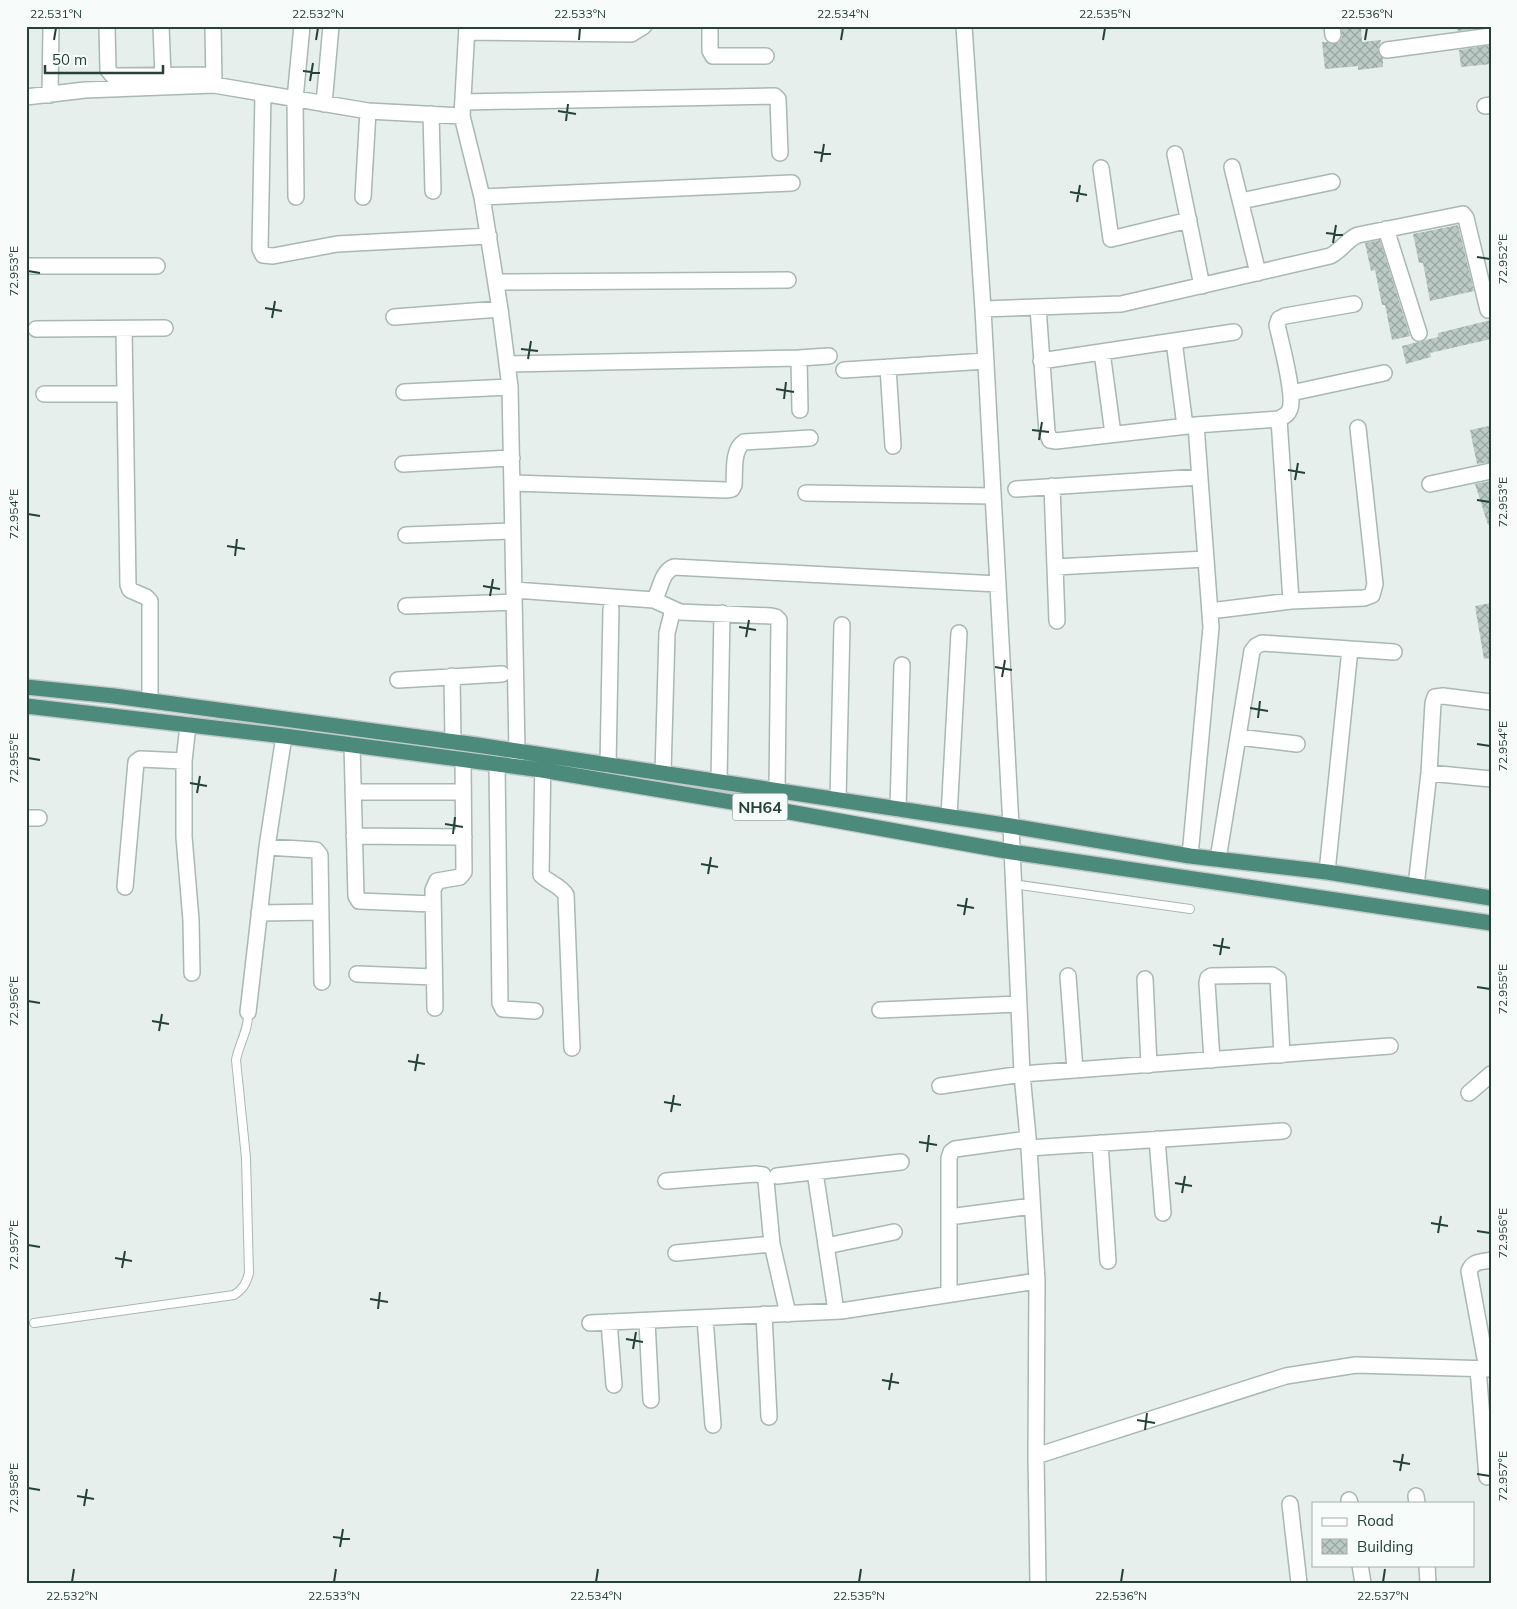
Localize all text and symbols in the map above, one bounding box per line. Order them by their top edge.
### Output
text: 22.531°N [30,6,82,21]
text: 22.532°N [292,6,344,21]
text: 22.533°N [554,6,606,21]
text: 22.534°N [817,6,869,21]
text: 22.535°N [1079,6,1131,21]
text: 22.536°N [1341,6,1393,21]
scale bar [45,42,162,74]
text: 50 m [52,50,87,69]
text: 72.952°E [1495,234,1510,284]
text: 72.953°E [6,246,21,296]
text: 72.953°E [1495,477,1510,527]
text: 72.954°E [6,489,21,539]
text: 72.954°E [1495,721,1510,771]
text: 72.955°E [6,733,21,783]
road number: NH64 [732,794,788,820]
text: 72.955°E [1495,964,1510,1014]
text: 72.956°E [6,976,21,1026]
text: 72.956°E [1495,1208,1510,1258]
text: 72.957°E [6,1220,21,1270]
text: 72.957°E [1495,1451,1510,1501]
text: 72.958°E [6,1463,21,1513]
legend [1312,1502,1474,1566]
text: Road [1357,1511,1394,1530]
text: Building [1357,1537,1413,1556]
text: 22.532°N [46,1588,98,1603]
text: 22.533°N [308,1588,360,1603]
text: 22.534°N [570,1588,622,1603]
text: 22.535°N [833,1588,885,1603]
text: 22.536°N [1095,1588,1147,1603]
text: 22.537°N [1357,1588,1409,1603]

